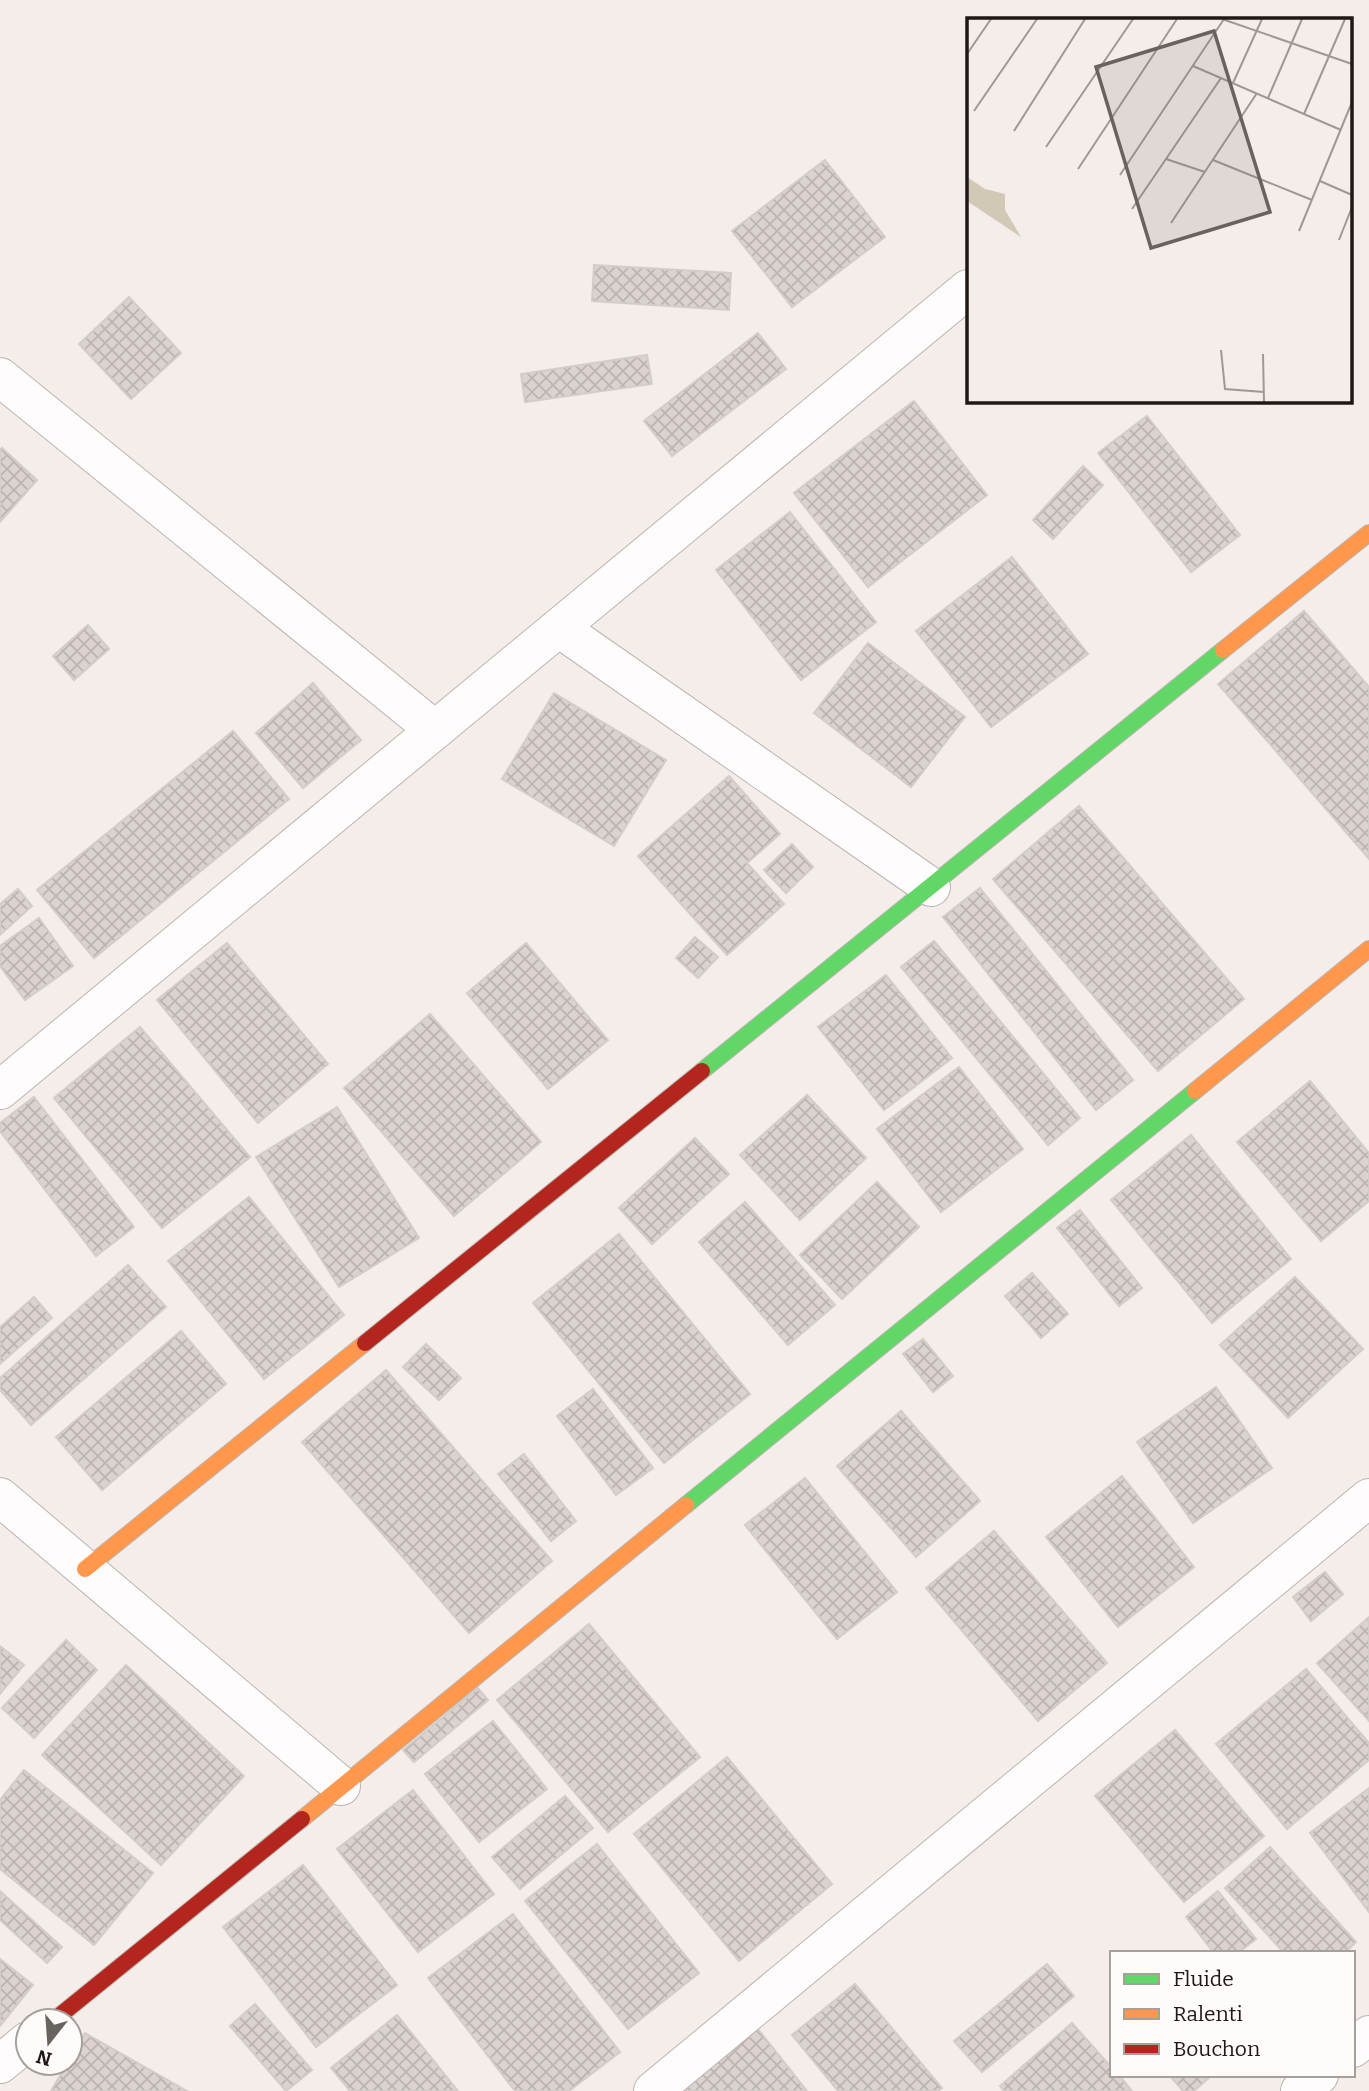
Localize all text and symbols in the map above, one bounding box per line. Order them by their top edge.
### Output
inset map [967,18,1352,402]
legend [1110,1951,1355,2077]
text: Fluide [1173,1966,1234,1992]
text: Ralenti [1173,2001,1243,2027]
north arrow [14,2007,84,2077]
text: Bouchon [1173,2036,1260,2062]
text: N [33,2045,55,2071]

